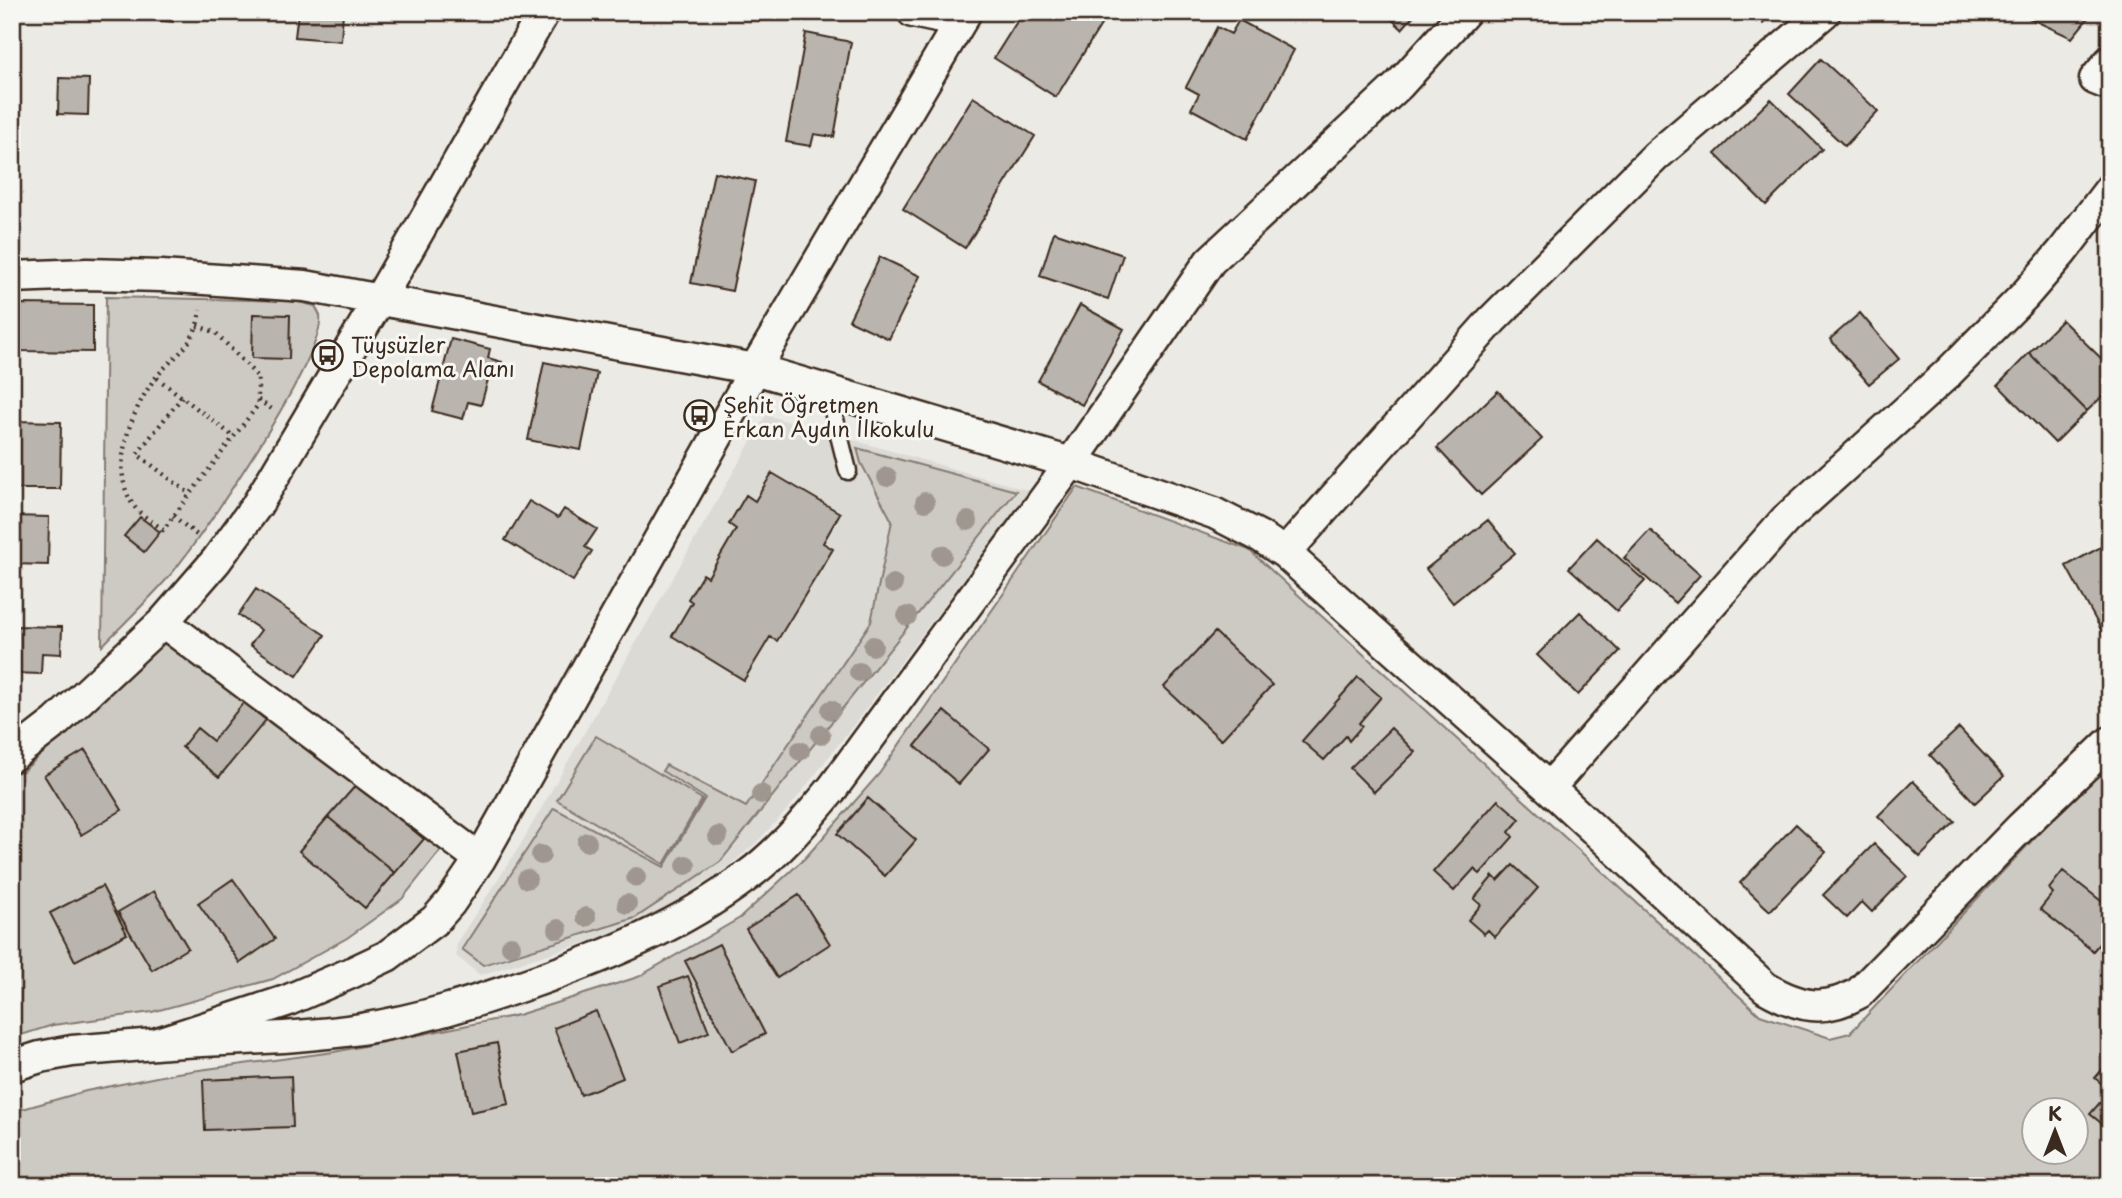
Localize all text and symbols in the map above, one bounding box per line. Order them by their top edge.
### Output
place label: Tüysüzler Depolama Alanı [351,328,515,384]
bus stop icon: Tüysüzler Depolama Alanı [311,339,345,373]
place label: Şehit Öğretmen Erkan Aydın İlkokulu [723,388,935,444]
bus stop icon: Şehit Öğretmen Erkan Aydın İlkokulu [683,399,717,433]
north arrow [2021,1096,2090,1166]
text: K [2048,1099,2062,1127]

